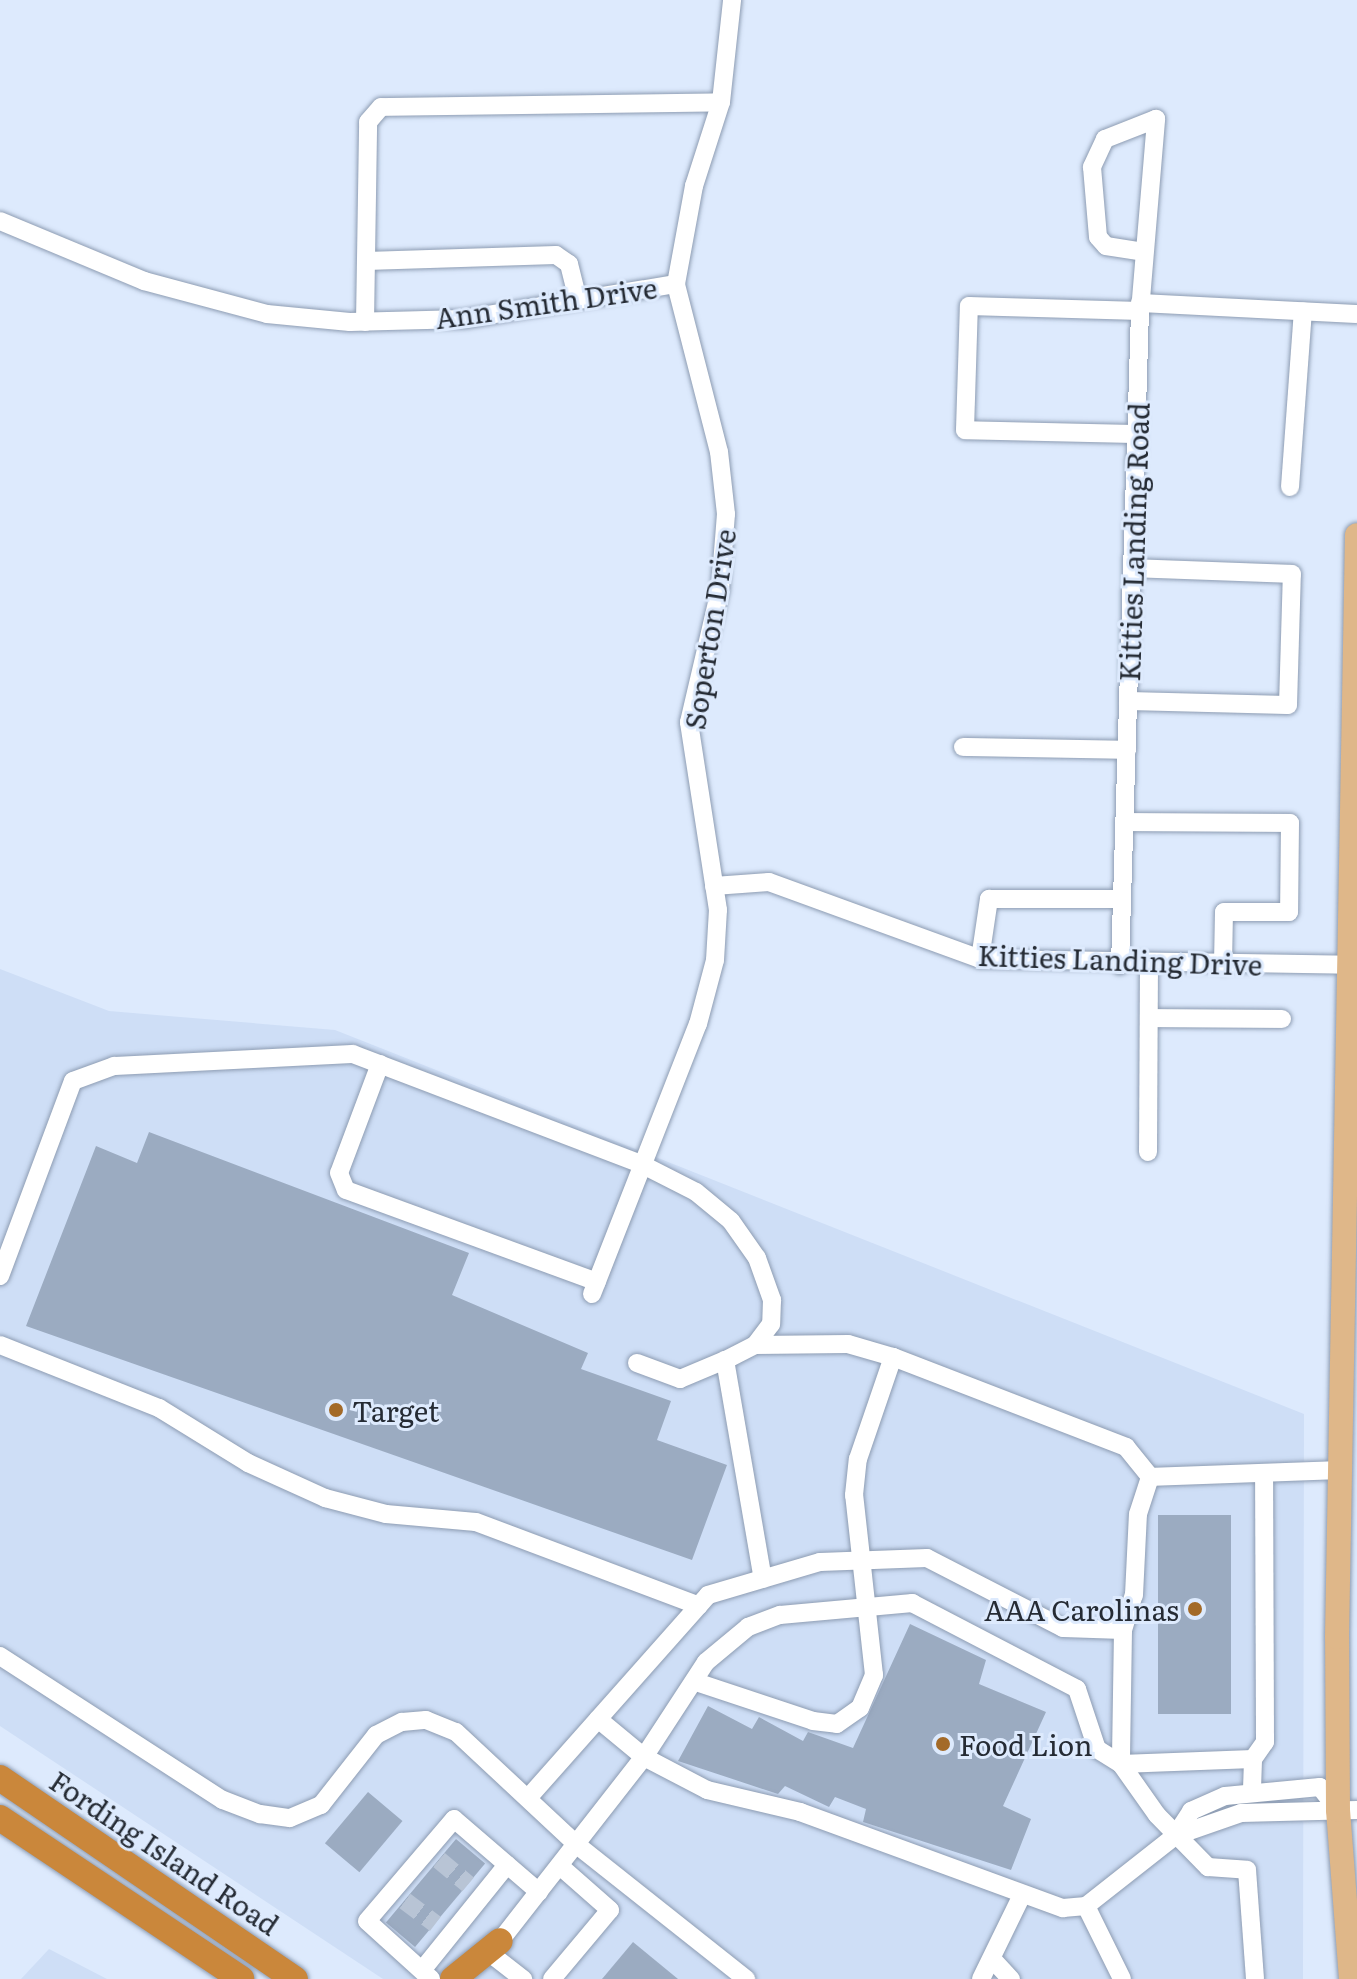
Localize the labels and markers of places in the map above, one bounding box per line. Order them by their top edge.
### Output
place label: Target [352,1393,439,1427]
marker: Target [327,1401,345,1419]
place label: AAA Carolinas [984,1592,1179,1626]
marker: AAA Carolinas [1186,1600,1204,1618]
place label: Food Lion [959,1727,1092,1761]
marker: Food Lion [934,1735,952,1753]

